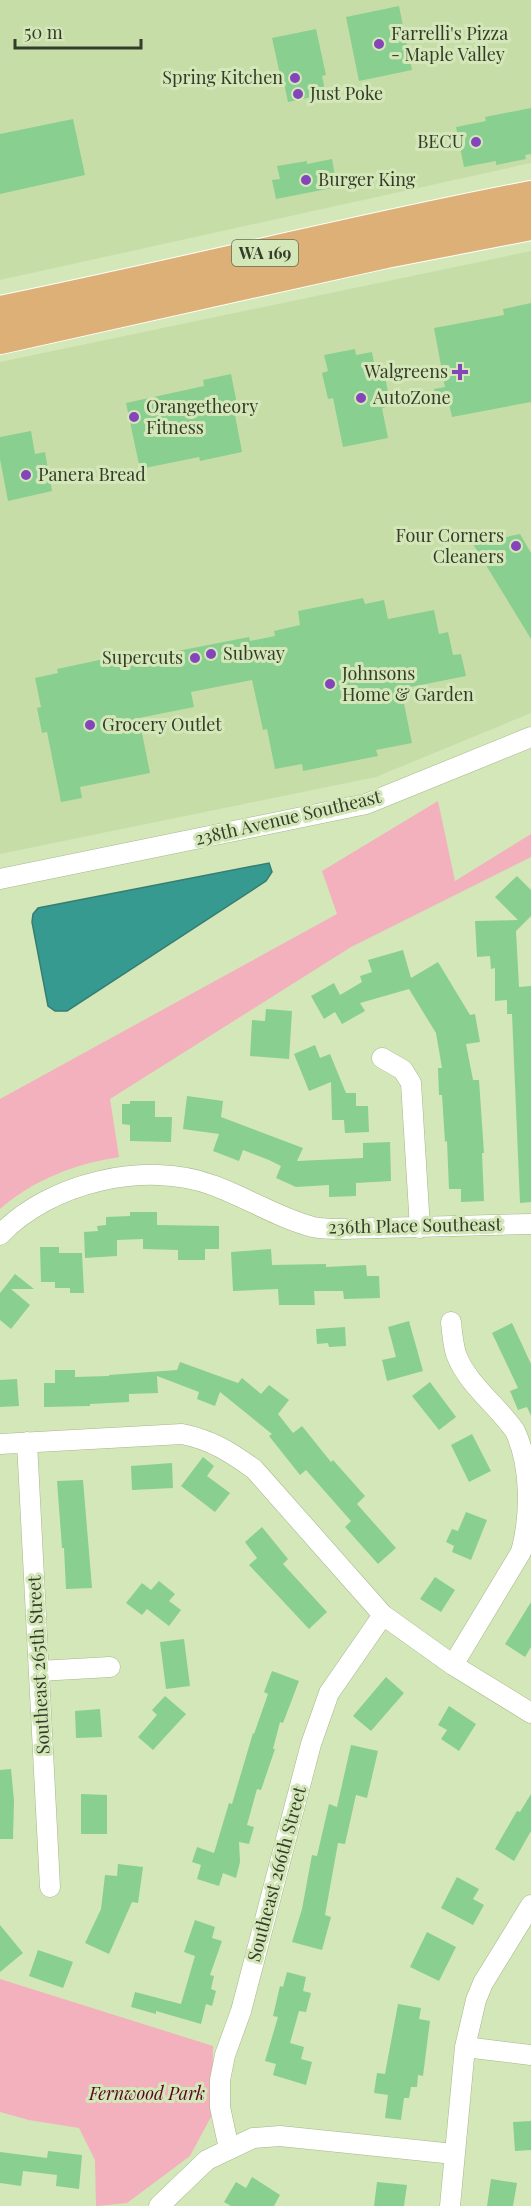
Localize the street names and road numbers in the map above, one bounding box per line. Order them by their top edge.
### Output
road number: WA 169 [232,240,298,266]
street label: 238th Avenue Southeast [192,784,384,850]
street label: 236th Place Southeast [328,1211,503,1239]
street label: Southeast 265th Street [21,1575,55,1755]
street label: Southeast 266th Street [241,1783,311,1964]

